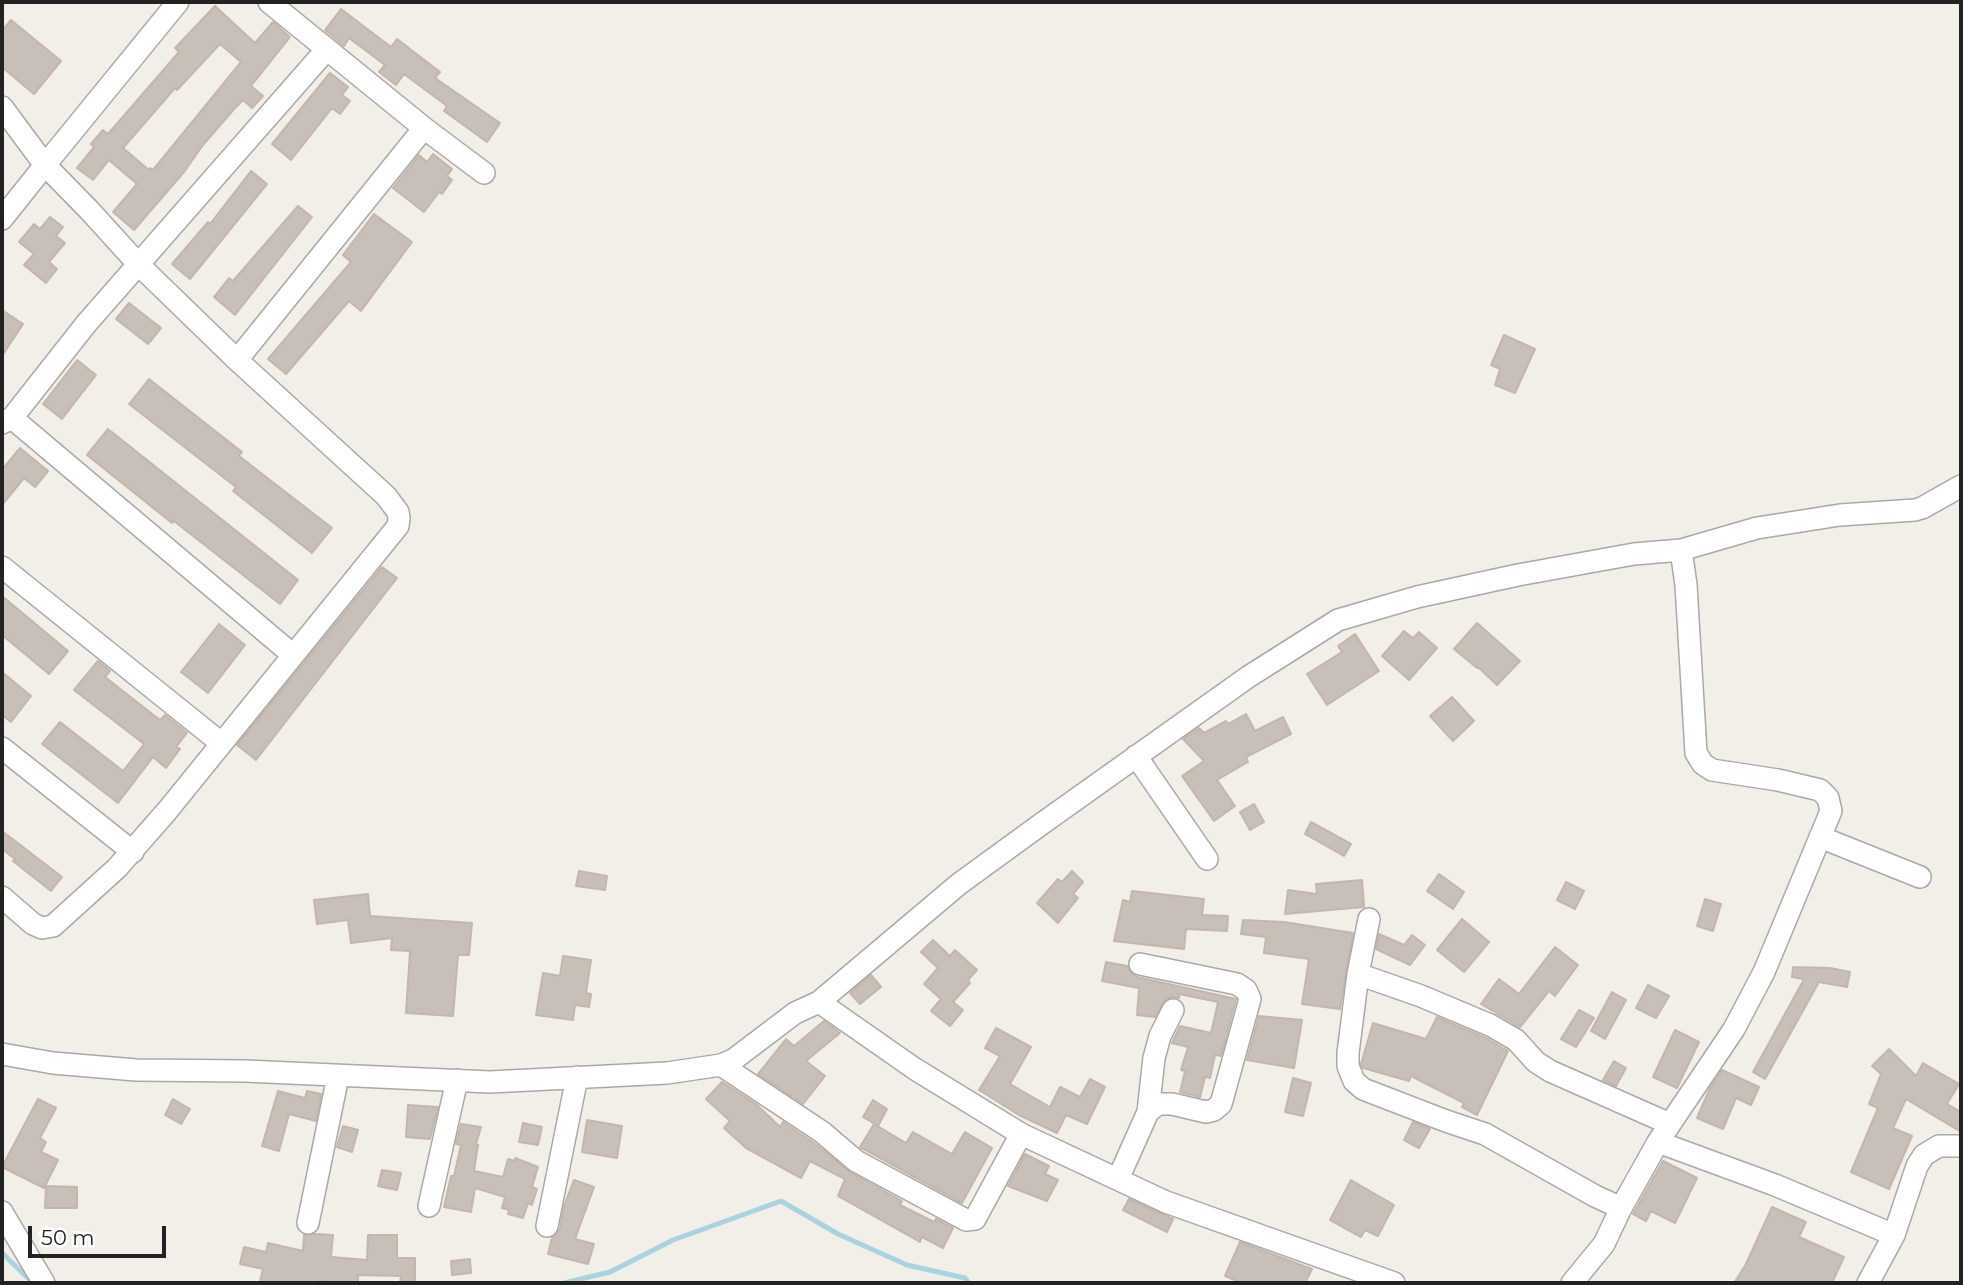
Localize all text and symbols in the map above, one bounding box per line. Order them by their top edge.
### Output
scale bar [32,1212,170,1256]
text: 50 m [41,1225,95,1250]

